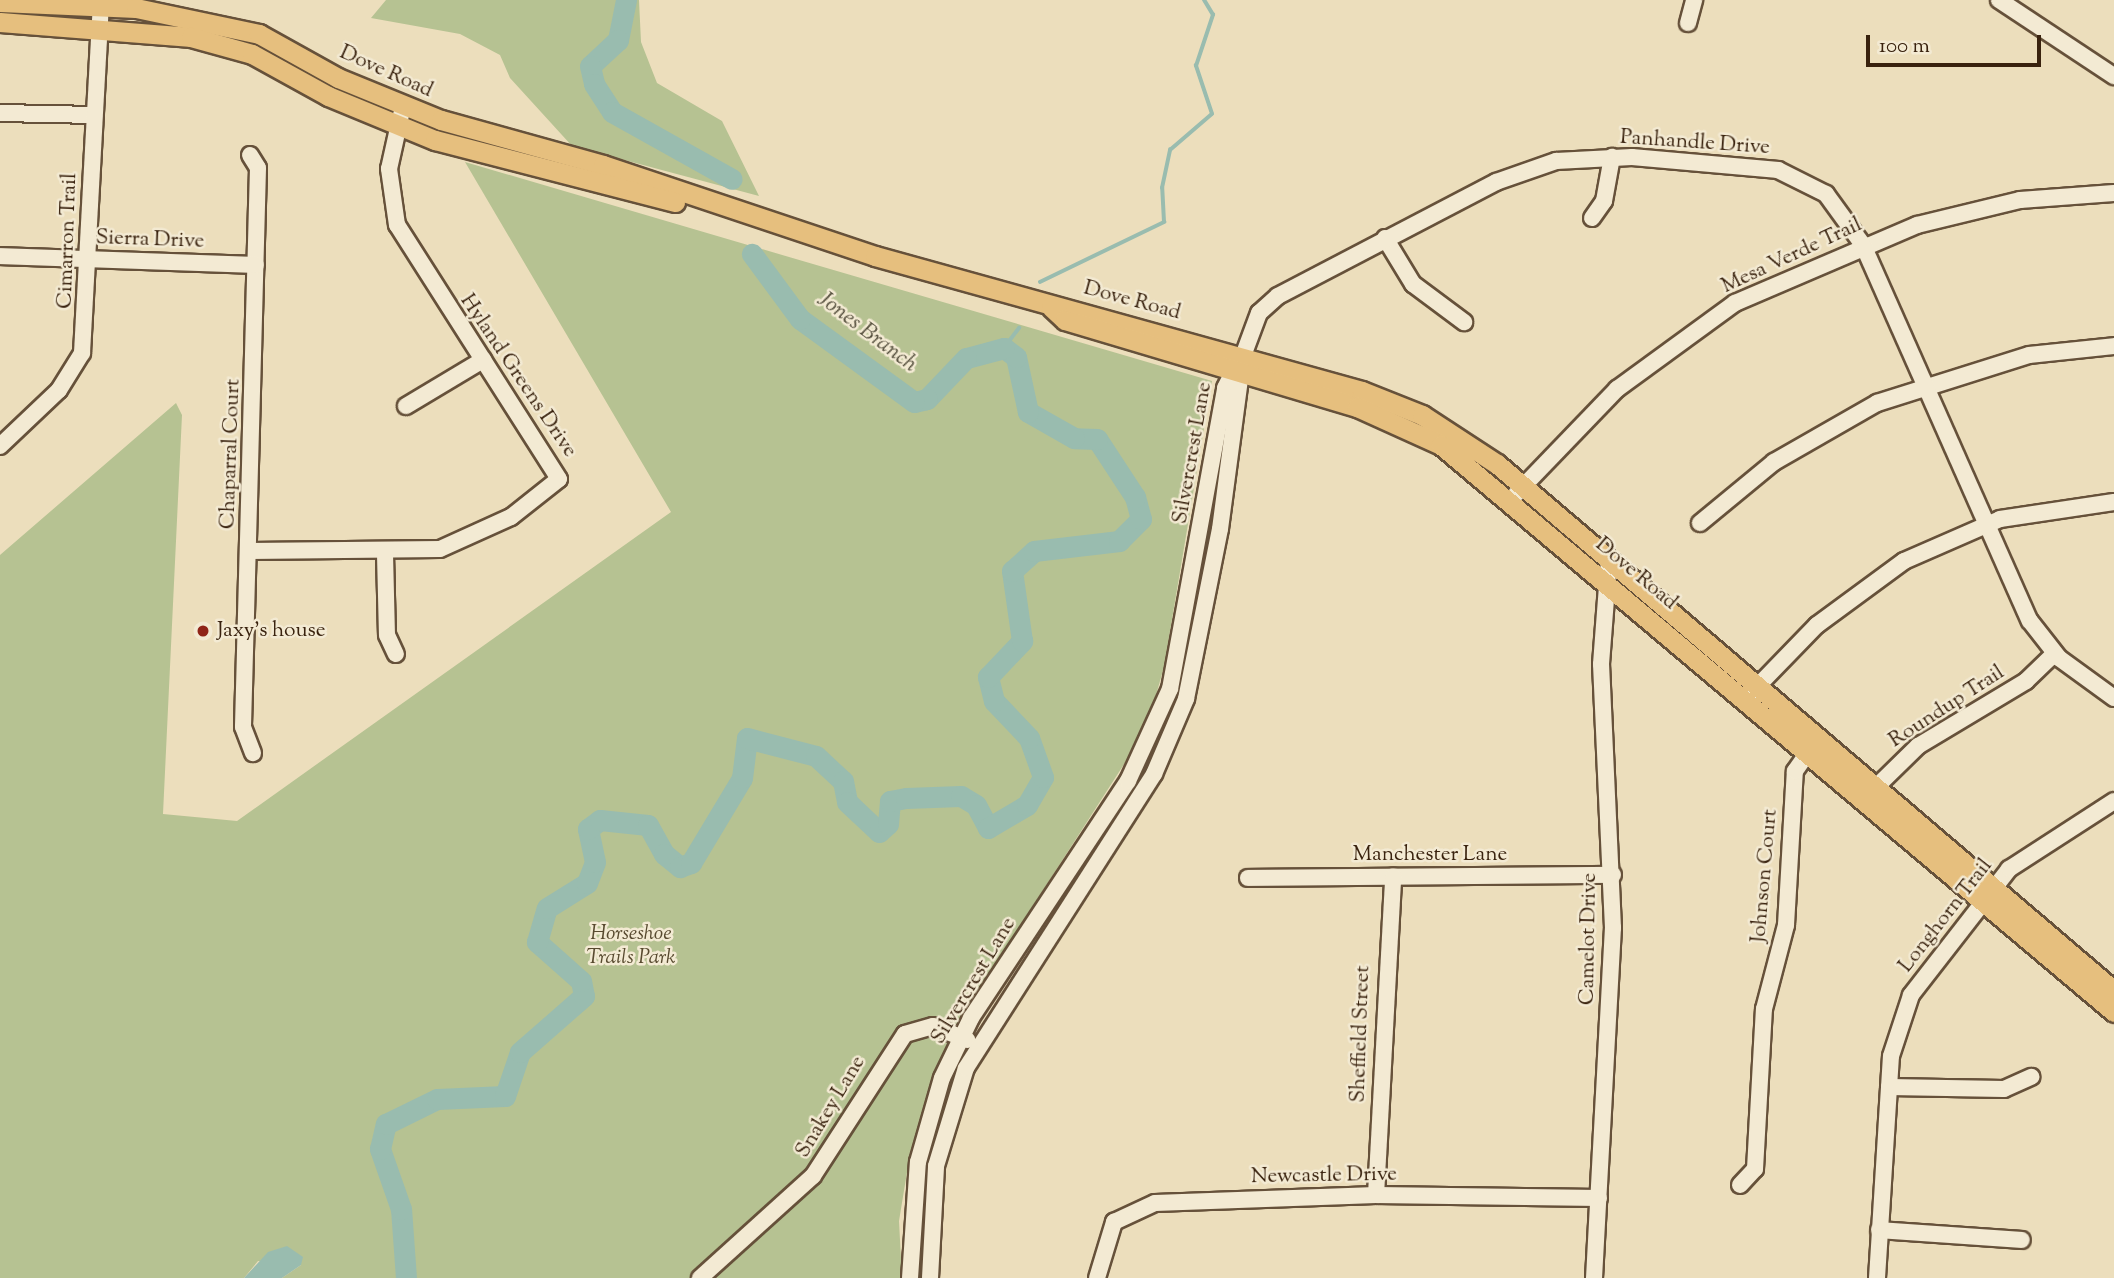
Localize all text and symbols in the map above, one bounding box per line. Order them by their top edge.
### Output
scale bar [1869,21,2044,65]
text: 100 m [1879,32,1930,62]
street label: Dove Road [335,40,437,104]
street label: Panhandle Drive [1619,125,1771,161]
street label: Cimarron Trail [53,173,83,309]
street label: Mesa Verde Trail [1718,212,1866,300]
street label: Sierra Drive [95,226,205,254]
street label: Dove Road [1081,276,1183,326]
water label: Jones Branch [812,287,922,379]
street label: Hyland Greens Drive [454,290,582,462]
street label: Chaparral Court [216,378,246,530]
street label: Silvercrest Lane [1168,380,1218,526]
street label: Dove Road [1590,532,1682,616]
place label: Jaxy's house [217,618,326,644]
marker: Jaxy's house [195,623,211,639]
street label: Roundup Trail [1885,660,2009,754]
street label: Johnson Court [1747,808,1783,944]
street label: Manchester Lane [1353,842,1507,868]
street label: Longhorn Trail [1894,854,1998,978]
street label: Camelot Drive [1575,873,1603,1005]
street label: Silvercrest Lane [926,913,1022,1049]
park label: Horseshoe Trails Park [586,921,676,971]
street label: Sheffield Street [1346,965,1376,1103]
street label: Snakey Lane [791,1051,871,1163]
street label: Newcastle Drive [1251,1162,1397,1190]

